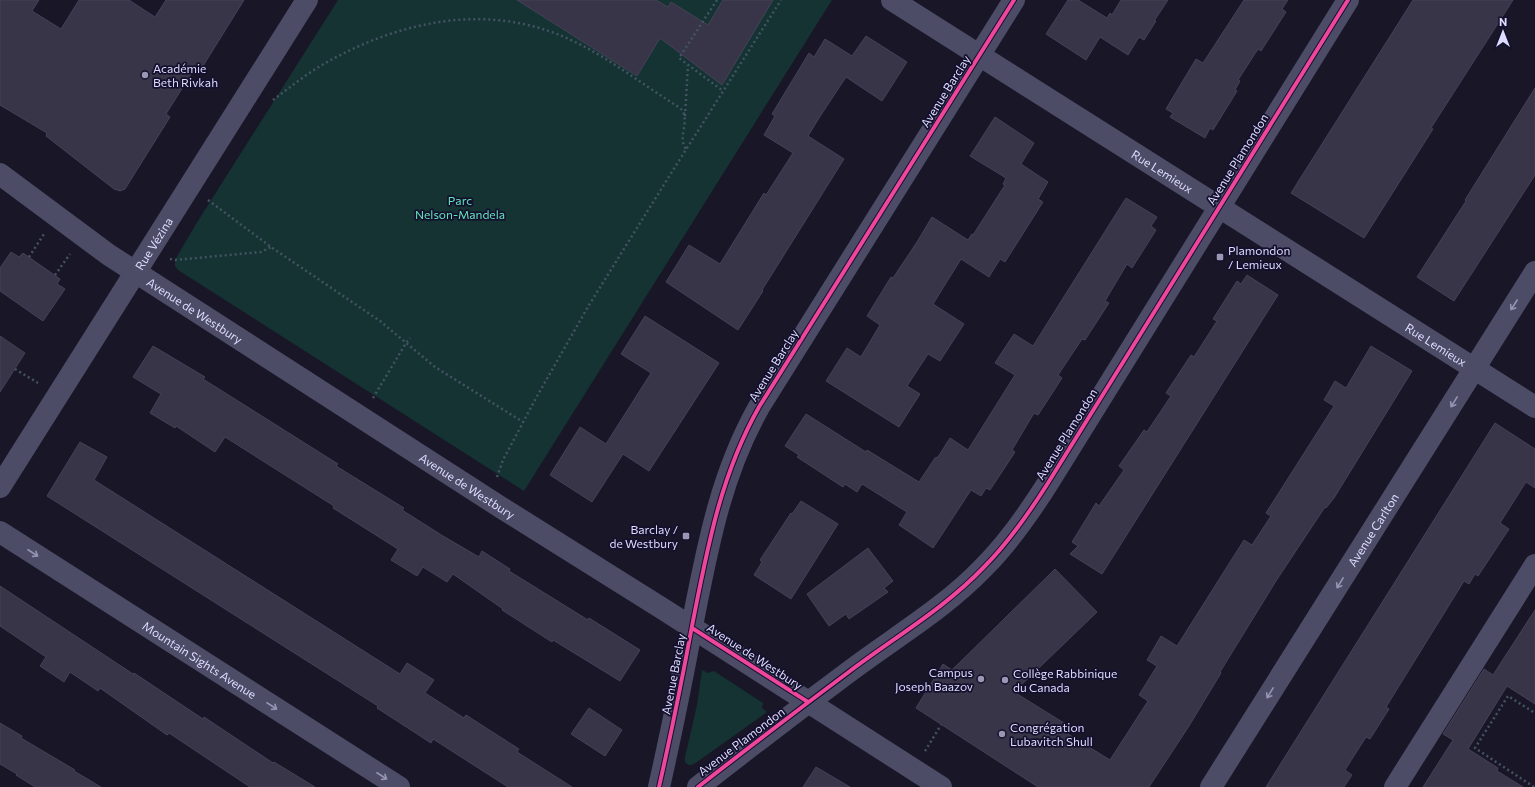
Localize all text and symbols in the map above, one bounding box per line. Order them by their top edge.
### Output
north arrow [1483,12,1523,52]
text: N [1499,15,1507,28]
street label: Avenue Barclay [917,52,973,130]
place label: Académie Beth Rivkah [153,61,218,89]
marker: Académie Beth Rivkah [140,70,150,80]
street label: Avenue Plamondon [1203,111,1271,207]
street label: Rue Lemieux [1129,147,1196,196]
park label: Parc Nelson-Mandela [415,193,505,221]
street label: Rue Vézina [132,215,175,272]
place label: Plamondon / Lemieux [1228,243,1290,271]
marker: Plamondon / Lemieux [1215,252,1225,262]
street label: Avenue de Westbury [145,274,245,346]
one-way arrow [1510,299,1518,310]
street label: Rue Lemieux [1403,320,1470,369]
street label: Avenue Barclay [745,326,801,404]
street label: Avenue Plamondon [1032,386,1100,482]
one-way arrow [1449,396,1458,407]
street label: Avenue de Westbury [417,450,518,522]
street label: Avenue Carlton [1345,491,1401,569]
place label: Barclay / de Westbury [610,522,678,550]
marker: Barclay / de Westbury [681,531,691,541]
one-way arrow [27,550,39,558]
one-way arrow [1335,577,1343,589]
street label: Mountain Sights Avenue [140,618,259,701]
street label: Avenue de Westbury [705,620,805,692]
street label: Avenue Barclay [658,632,688,716]
place label: Campus Joseph Baazov [895,665,973,694]
place label: Collège Rabbinique du Canada [1013,666,1117,694]
marker: Campus Joseph Baazov [976,674,986,684]
marker: Collège Rabbinique du Canada [1000,675,1010,685]
one-way arrow [1266,687,1274,699]
one-way arrow [266,702,277,710]
street label: Avenue Plamondon [695,704,787,778]
place label: Congrégation Lubavitch Shull [1010,720,1093,748]
marker: Congrégation Lubavitch Shull [997,729,1007,739]
one-way arrow [376,772,387,780]

